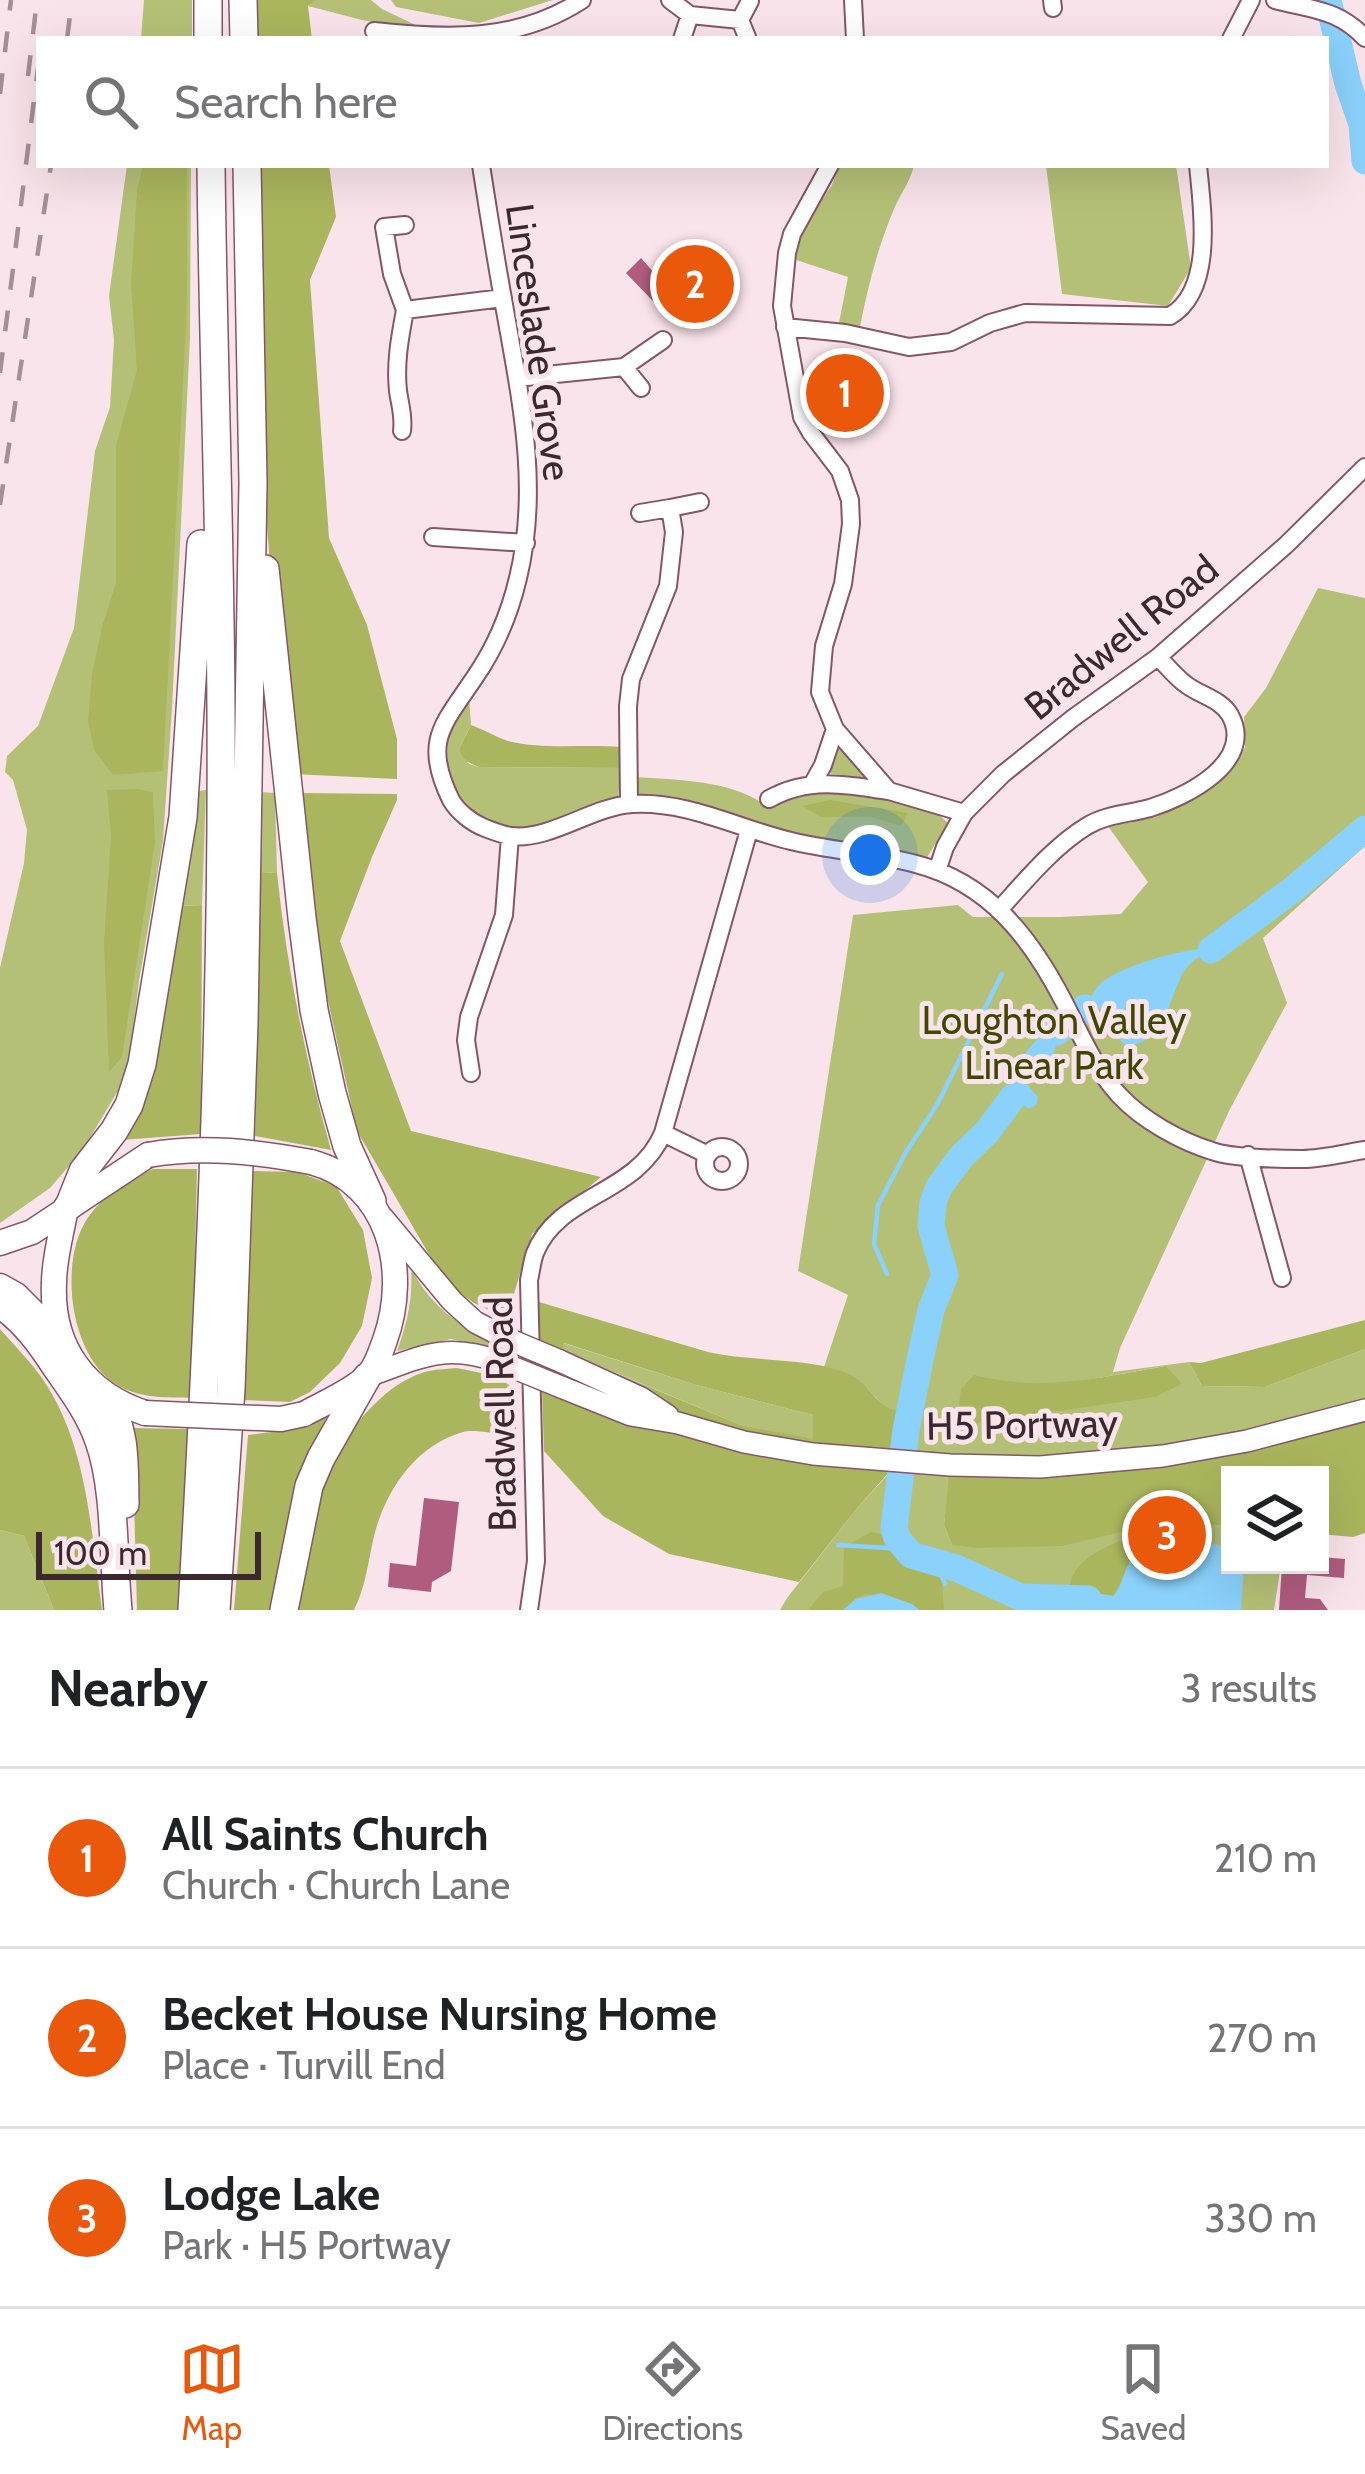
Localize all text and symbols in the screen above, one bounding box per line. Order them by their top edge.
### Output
search box [36,36,1329,168]
icon: search [78,69,144,135]
text: Search here [174,75,398,129]
street label: Linceslade Grove [496,200,582,484]
pin: 2 [656,239,734,329]
pin: 1 [806,348,884,438]
street label: Bradwell Road [1014,544,1228,730]
your location [840,825,900,885]
park label: Loughton Valley Linear Park [922,996,1187,1089]
street label: Bradwell Road [474,1296,526,1532]
street label: H5 Portway [926,1398,1119,1450]
map controls [1221,1466,1329,1574]
button: layers [1221,1466,1329,1574]
pin: 3 [1128,1490,1206,1580]
scale bar [36,1526,261,1579]
text: 100 m [54,1533,147,1573]
text: Nearby [48,1657,208,1719]
text: 3 results [1180,1664,1317,1712]
text: All Saints Church [162,1807,489,1861]
text: 1 [80,1834,94,1882]
text: 210 m [1214,1834,1317,1882]
text: Church · Church Lane [162,1861,510,1909]
text: Becket House Nursing Home [162,1987,717,2041]
text: 2 [77,2014,97,2062]
text: 270 m [1207,2014,1317,2062]
text: Place · Turvill End [162,2041,446,2089]
text: Lodge Lake [162,2167,380,2221]
text: 3 [76,2194,98,2242]
text: 330 m [1205,2194,1317,2242]
text: Park · H5 Portway [162,2221,451,2269]
tab: Map [179,2336,245,2448]
tab: Directions [602,2336,743,2448]
tab: Saved [1101,2336,1186,2448]

